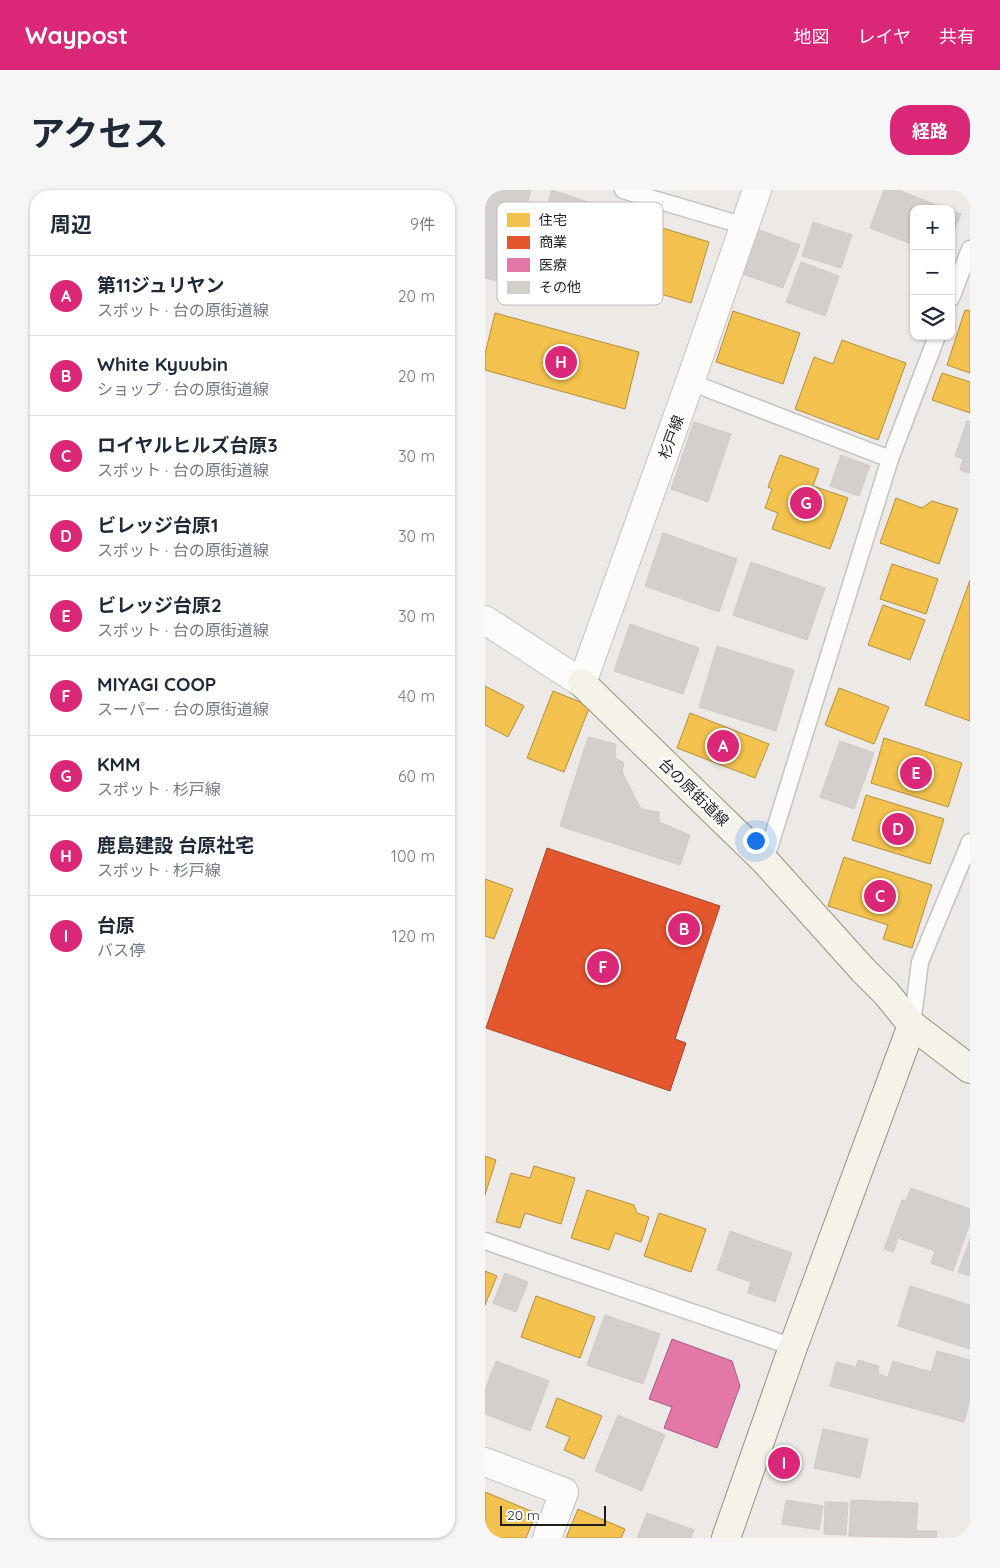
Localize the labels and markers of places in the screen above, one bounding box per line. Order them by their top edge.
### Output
pin: H [545,343,577,381]
pin: G [790,484,822,522]
pin: A [707,727,739,765]
pin: E [900,754,932,792]
pin: D [882,810,914,848]
pin: C [864,877,896,915]
pin: B [668,910,700,948]
pin: F [587,948,619,986]
pin: I [768,1444,800,1482]

